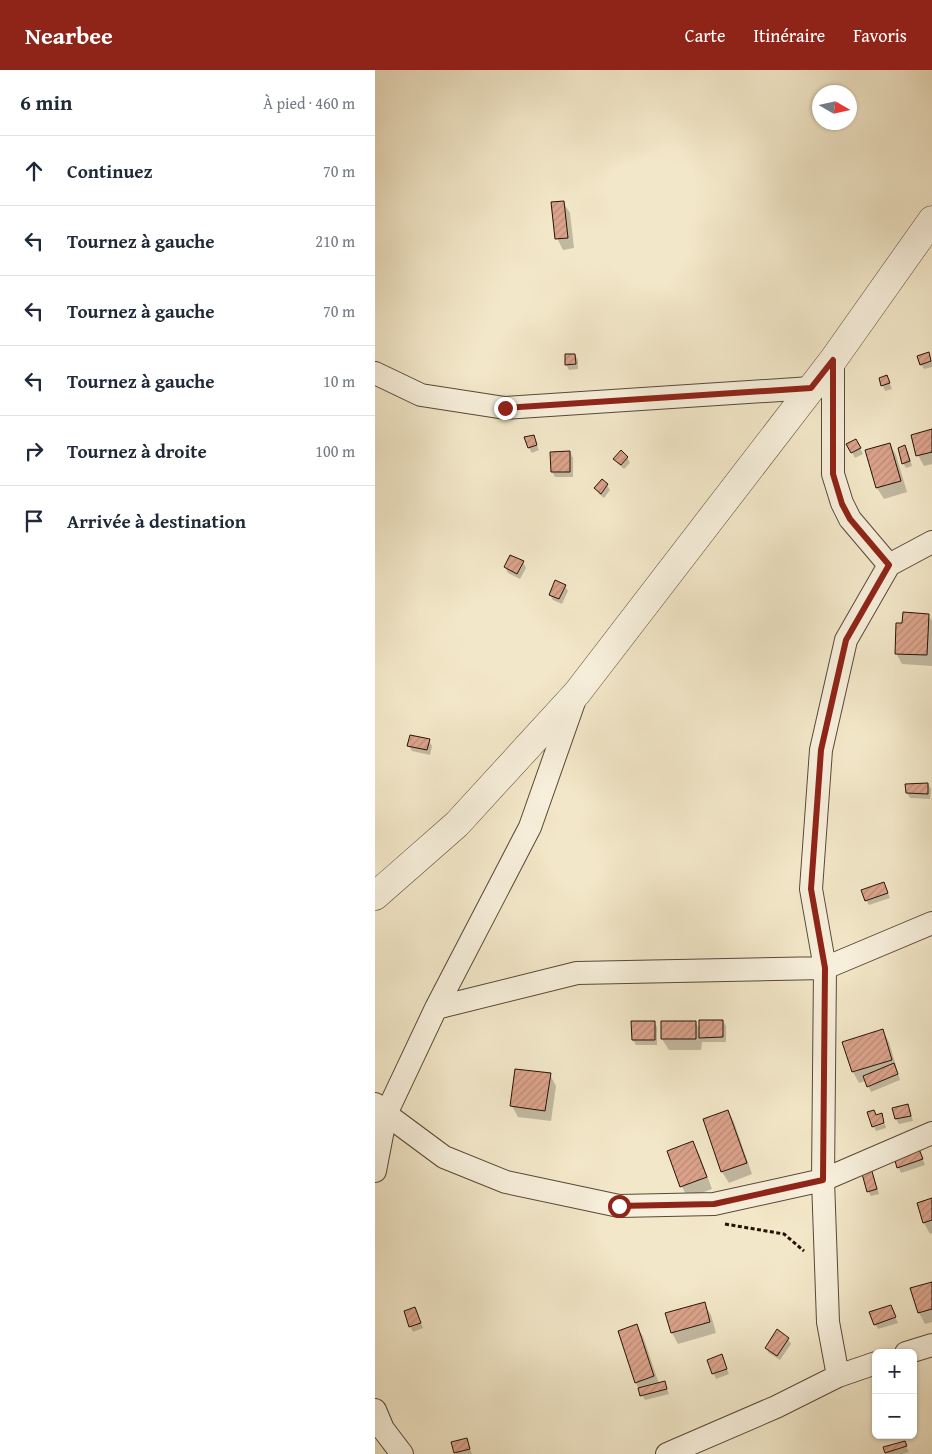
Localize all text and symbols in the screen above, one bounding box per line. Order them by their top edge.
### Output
text: Nearbee [25,18,113,53]
text: Carte [685,22,725,49]
text: Itinéraire [753,22,825,49]
text: Favoris [853,22,907,49]
north arrow [812,85,857,130]
text: 6 min [20,87,72,118]
text: À pied · 460 m [263,91,355,115]
icon: ahead [20,157,48,185]
text: Continuez [67,157,153,185]
text: 70 m [323,159,355,183]
icon: left [20,227,48,255]
text: Tournez à gauche [67,227,215,255]
text: 210 m [315,229,355,253]
icon: left [20,297,48,325]
text: Tournez à gauche [67,297,215,325]
text: 70 m [323,299,355,323]
icon: left [20,367,48,395]
text: Tournez à gauche [67,367,215,395]
text: 10 m [323,369,355,393]
route end [494,397,517,420]
icon: right [20,437,48,465]
text: Tournez à droite [67,437,207,465]
text: 100 m [315,439,355,463]
icon: arrive [20,507,48,535]
text: Arrivée à destination [67,507,246,535]
route start [608,1195,631,1218]
map controls [872,1349,917,1439]
button: + [872,1349,917,1394]
button: − [872,1394,917,1439]

